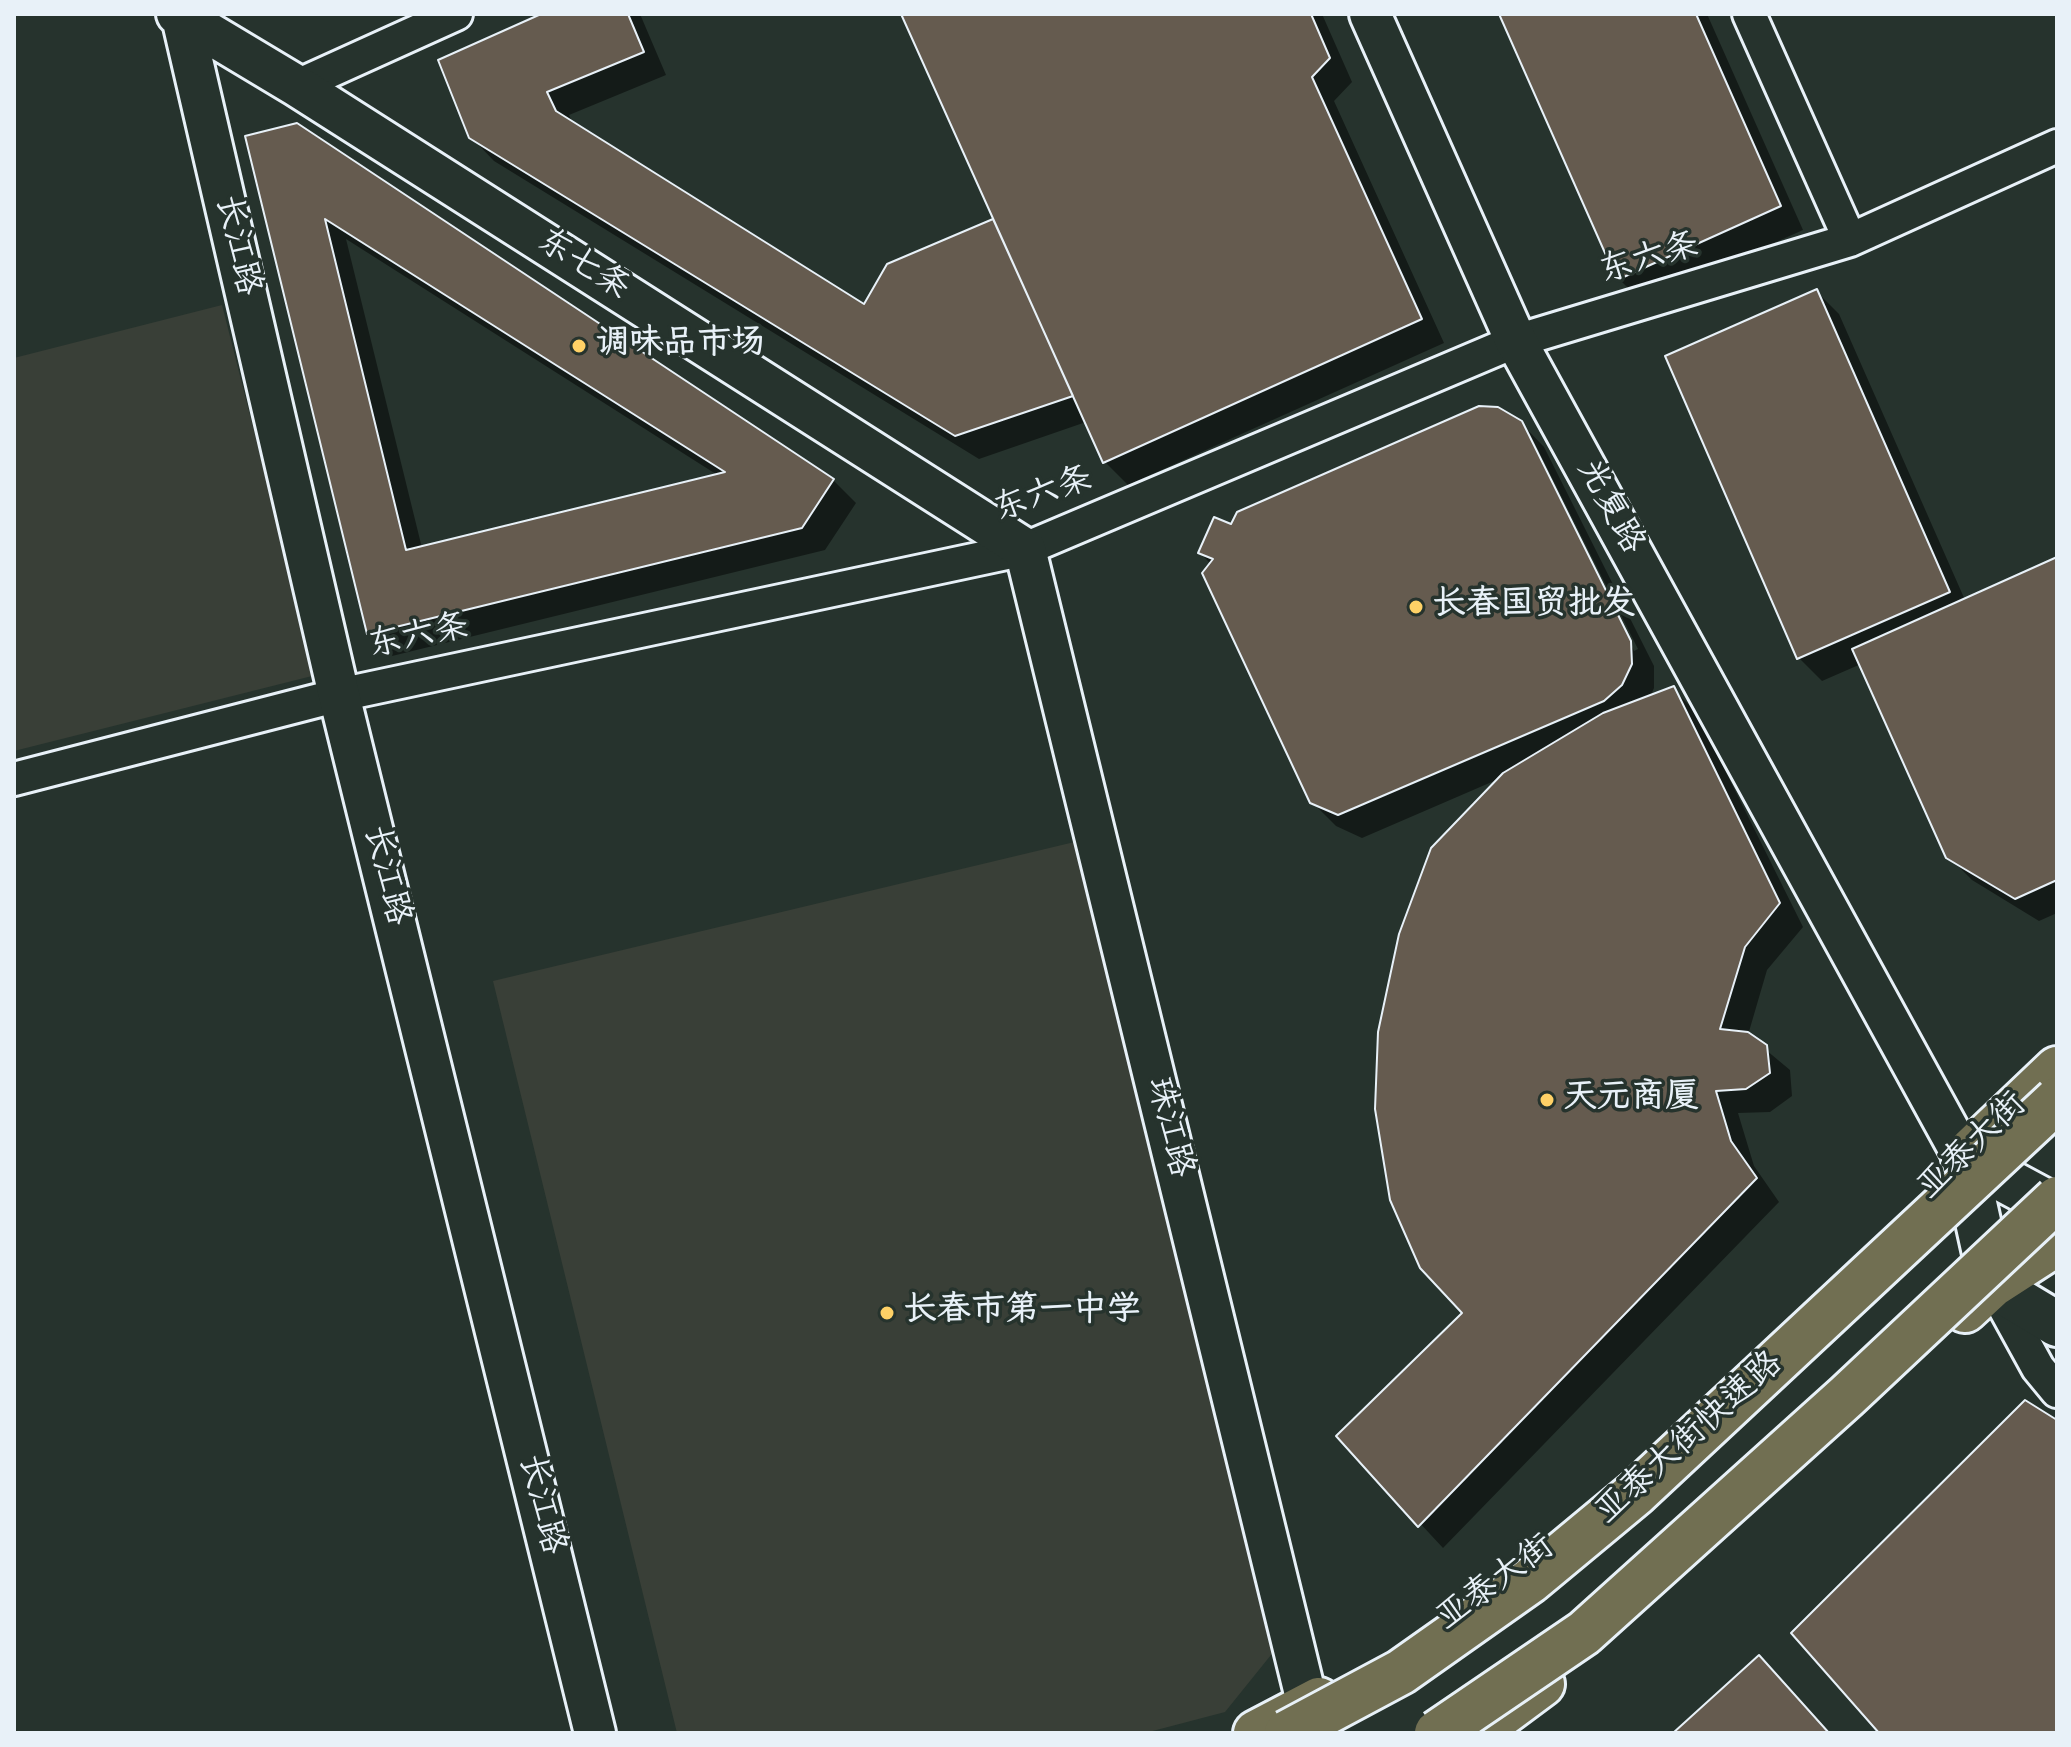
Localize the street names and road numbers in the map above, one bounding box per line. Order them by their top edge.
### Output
street label: 长江路 [204,192,266,300]
street label: 东七条 [528,223,636,311]
street label: 东六条 [1595,227,1705,295]
street label: 光复路 [1565,454,1651,562]
street label: 东六条 [989,460,1099,534]
street label: 东六条 [365,608,473,670]
street label: 长江路 [352,822,416,930]
street label: 珠江路 [1135,1074,1199,1182]
street label: 亚泰大街 [1911,1086,2037,1210]
street label: 亚泰大街快速路 [1589,1345,1793,1535]
street label: 长江路 [507,1451,571,1559]
street label: 亚泰大街 [1430,1529,1564,1641]

